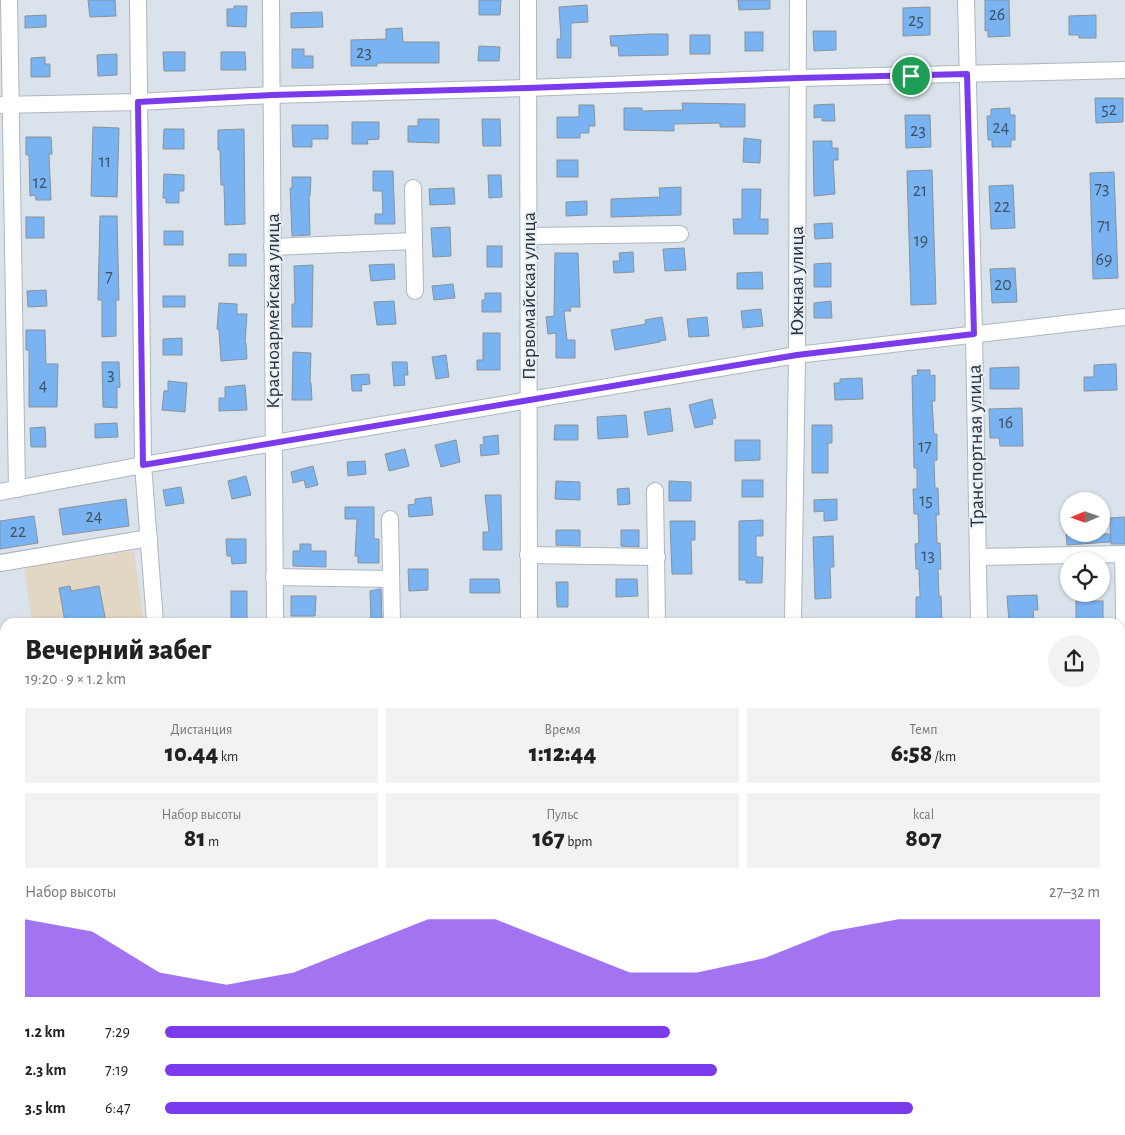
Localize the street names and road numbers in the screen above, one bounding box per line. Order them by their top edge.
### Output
street label: Первомайская улица [519,212,539,380]
street label: Красноармейская улица [263,213,283,409]
street label: Южная улица [787,226,807,336]
street label: Транспортная улица [965,364,987,528]

